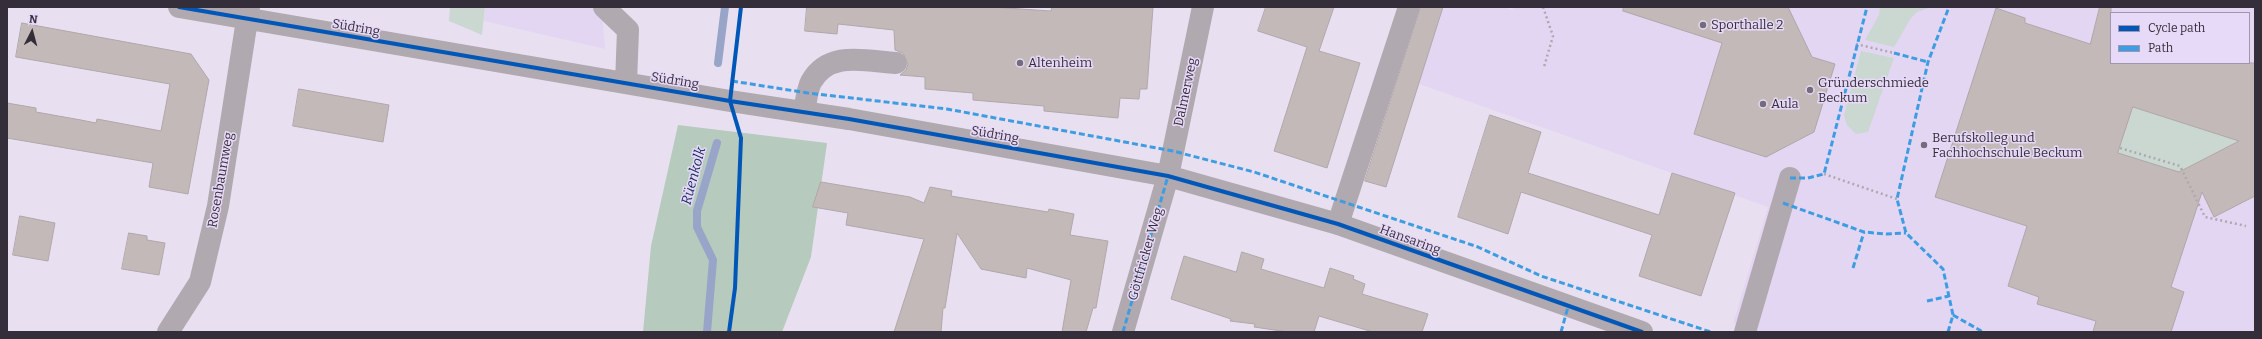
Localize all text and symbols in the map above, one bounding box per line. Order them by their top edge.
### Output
north arrow [12,12,52,52]
legend [2110,12,2250,64]
text: N [28,13,38,26]
street label: Südring [331,16,381,40]
place label: Sporthalle 2 [1711,17,1783,33]
marker: Sporthalle 2 [1698,20,1708,30]
text: Cycle path [2148,21,2205,35]
text: Path [2148,41,2173,55]
place label: Altenheim [1028,55,1092,71]
street label: Dalmerweg [1171,56,1201,128]
marker: Altenheim [1015,58,1025,68]
street label: Südring [650,70,700,92]
place label: Gründerschmiede Beckum [1818,75,1929,106]
marker: Gründerschmiede Beckum [1805,85,1815,95]
place label: Aula [1771,96,1799,112]
marker: Aula [1758,99,1768,109]
street label: Südring [970,123,1020,147]
place label: Berufskolleg und Fachhochschule Beckum [1932,130,2082,161]
street label: Rosenbaumweg [205,131,237,229]
marker: Berufskolleg und Fachhochschule Beckum [1919,140,1929,150]
water label: Rüenkolk [678,145,710,207]
street label: Göttfricker Weg [1125,206,1167,302]
street label: Hansaring [1377,222,1443,258]

